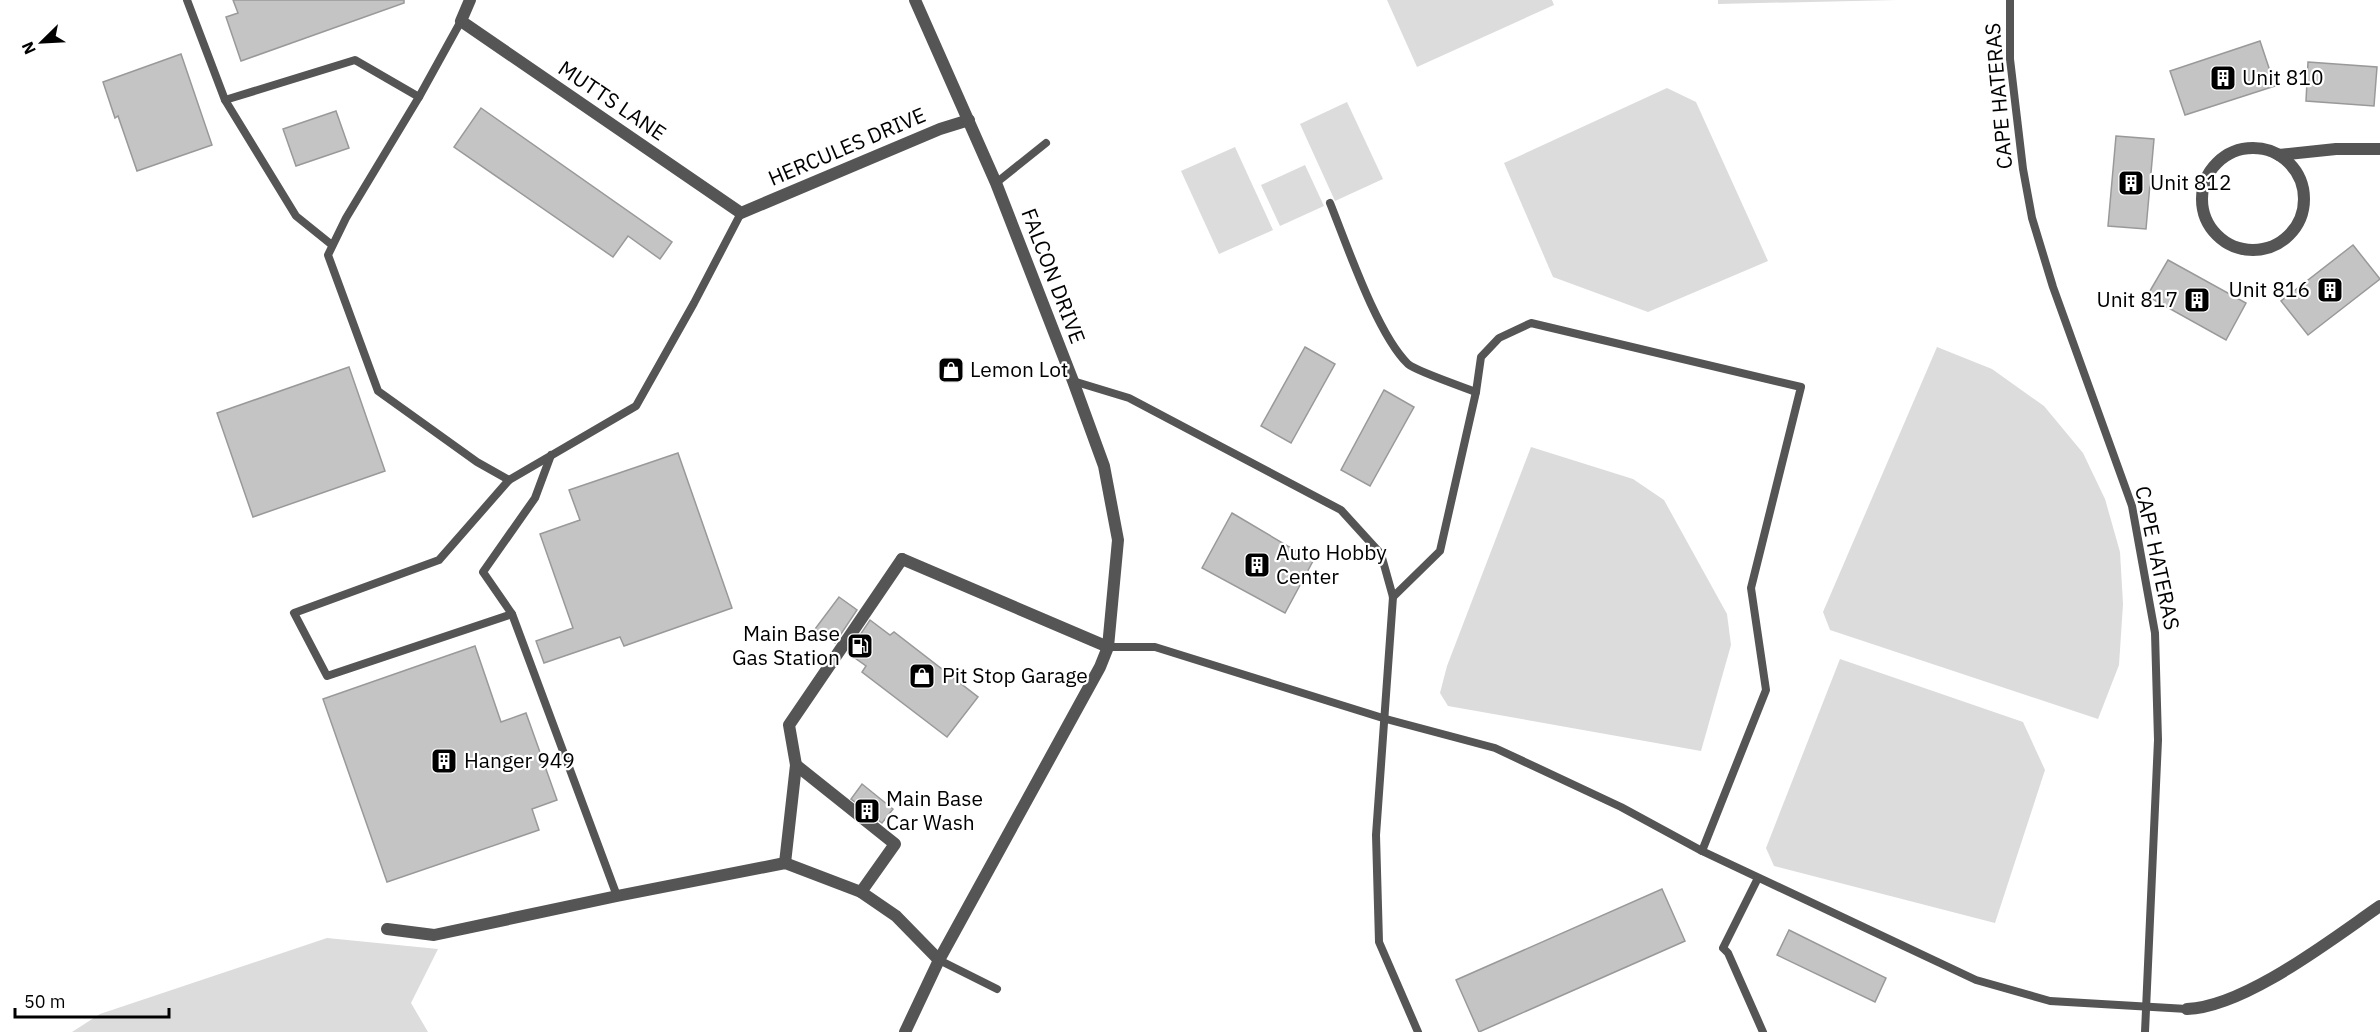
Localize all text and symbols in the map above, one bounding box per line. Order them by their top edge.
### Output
north arrow [12,12,72,72]
street label: CAPE HATERAS [1978,22,2018,170]
text: N [17,39,40,57]
street label: MUTTS LANE [553,54,672,147]
building icon: Unit 810 [2208,63,2238,93]
place label: Unit 810 [2242,63,2324,91]
street label: HERCULES DRIVE [764,100,930,192]
building icon: Unit 812 [2116,168,2146,198]
place label: Unit 812 [2150,168,2232,196]
street label: FALCON DRIVE [1015,204,1093,347]
place label: Unit 816 [2228,275,2310,303]
building icon: Unit 816 [2315,275,2345,305]
place label: Unit 817 [2096,285,2178,313]
building icon: Unit 817 [2182,285,2212,315]
shop icon: Lemon Lot [936,355,966,385]
place label: Lemon Lot [970,355,1068,383]
street label: CAPE HATERAS [2129,483,2187,632]
place label: Auto Hobby Center [1276,538,1387,590]
building icon: Auto Hobby Center [1242,550,1272,580]
place label: Main Base Gas Station [732,619,840,671]
fuel station icon: Main Base Gas Station [845,631,875,661]
shop icon: Pit Stop Garage [907,661,937,691]
place label: Pit Stop Garage [942,661,1088,689]
building icon: Hanger 949 [429,746,459,776]
place label: Hanger 949 [464,746,575,774]
place label: Main Base Car Wash [886,784,983,836]
building icon: Main Base Car Wash [852,796,882,826]
scale bar [15,981,170,1019]
text: 50 m [24,990,66,1013]

